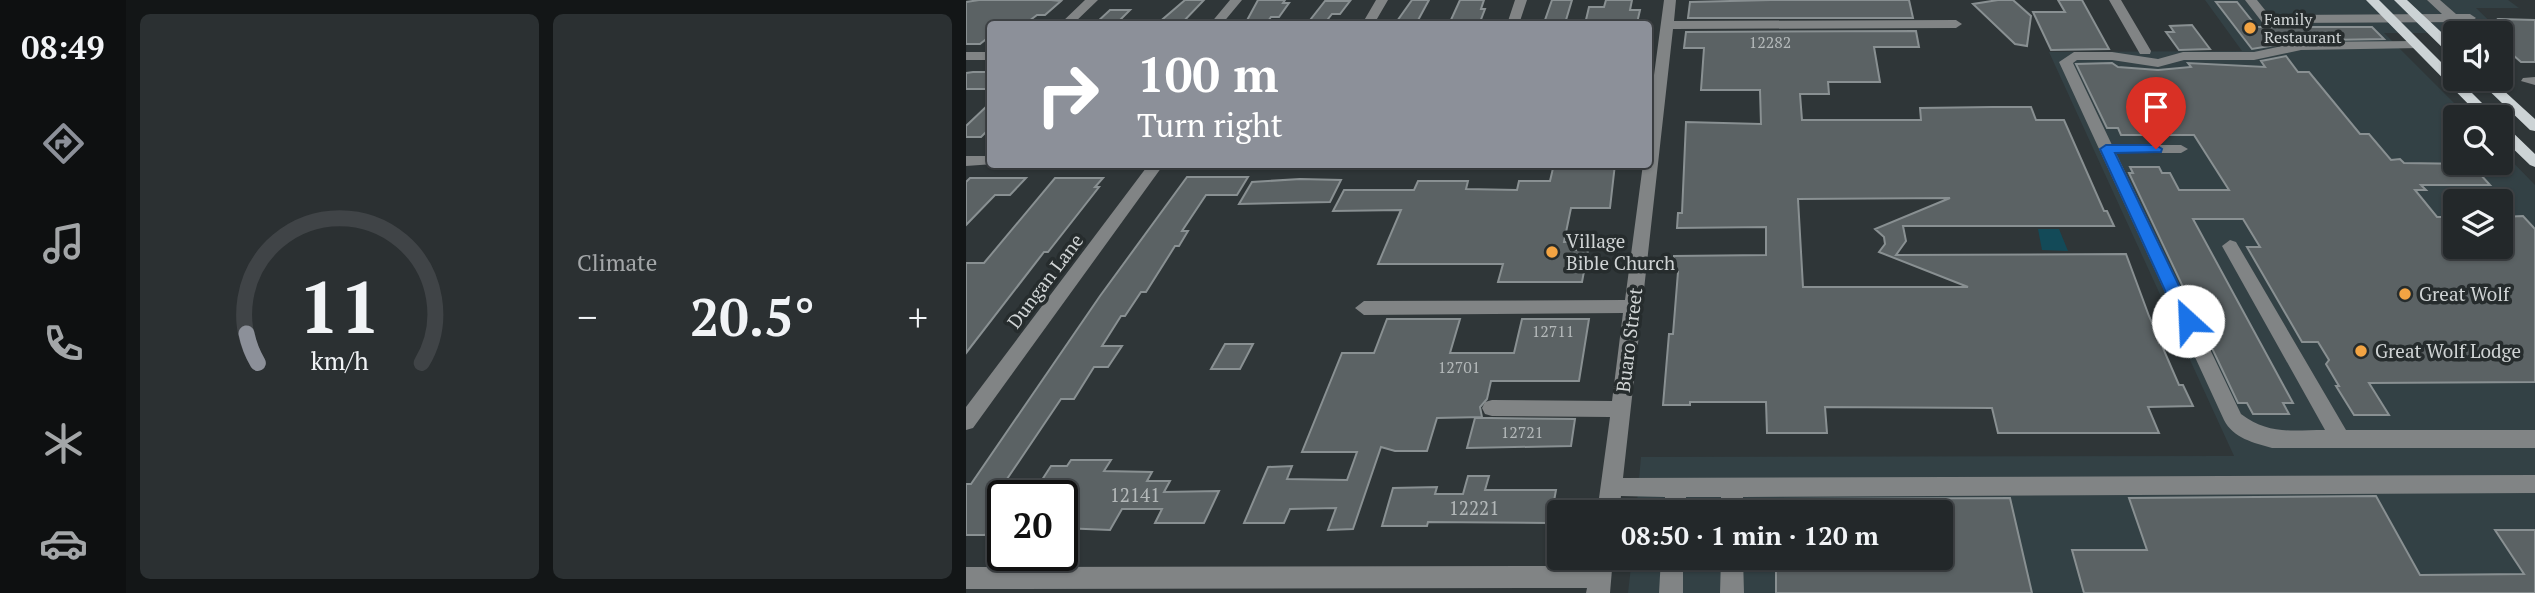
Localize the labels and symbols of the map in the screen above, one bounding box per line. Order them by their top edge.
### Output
place label: Family Restaurant [2264,8,2342,48]
marker: Family Restaurant [2242,20,2258,36]
house number: 12282 [1749,31,1791,53]
pin [2126,77,2186,149]
street label: Dungan Lane [1001,228,1088,333]
place label: Village Bible Church [1566,228,1675,275]
marker: Village Bible Church [1544,244,1560,260]
place label: Great Wolf [2419,281,2511,306]
position arrow [2151,284,2225,358]
street label: Buaro Street [1610,286,1647,394]
marker: Great Wolf [2397,286,2413,302]
house number: 12711 [1532,320,1574,342]
place label: Great Wolf Lodge [2375,338,2521,363]
marker: Great Wolf Lodge [2353,343,2369,359]
house number: 12701 [1438,356,1480,378]
house number: 12721 [1501,421,1543,443]
speed limit sign: 20 [987,480,1078,571]
house number: 12141 [1110,482,1160,507]
house number: 12221 [1449,495,1499,520]

